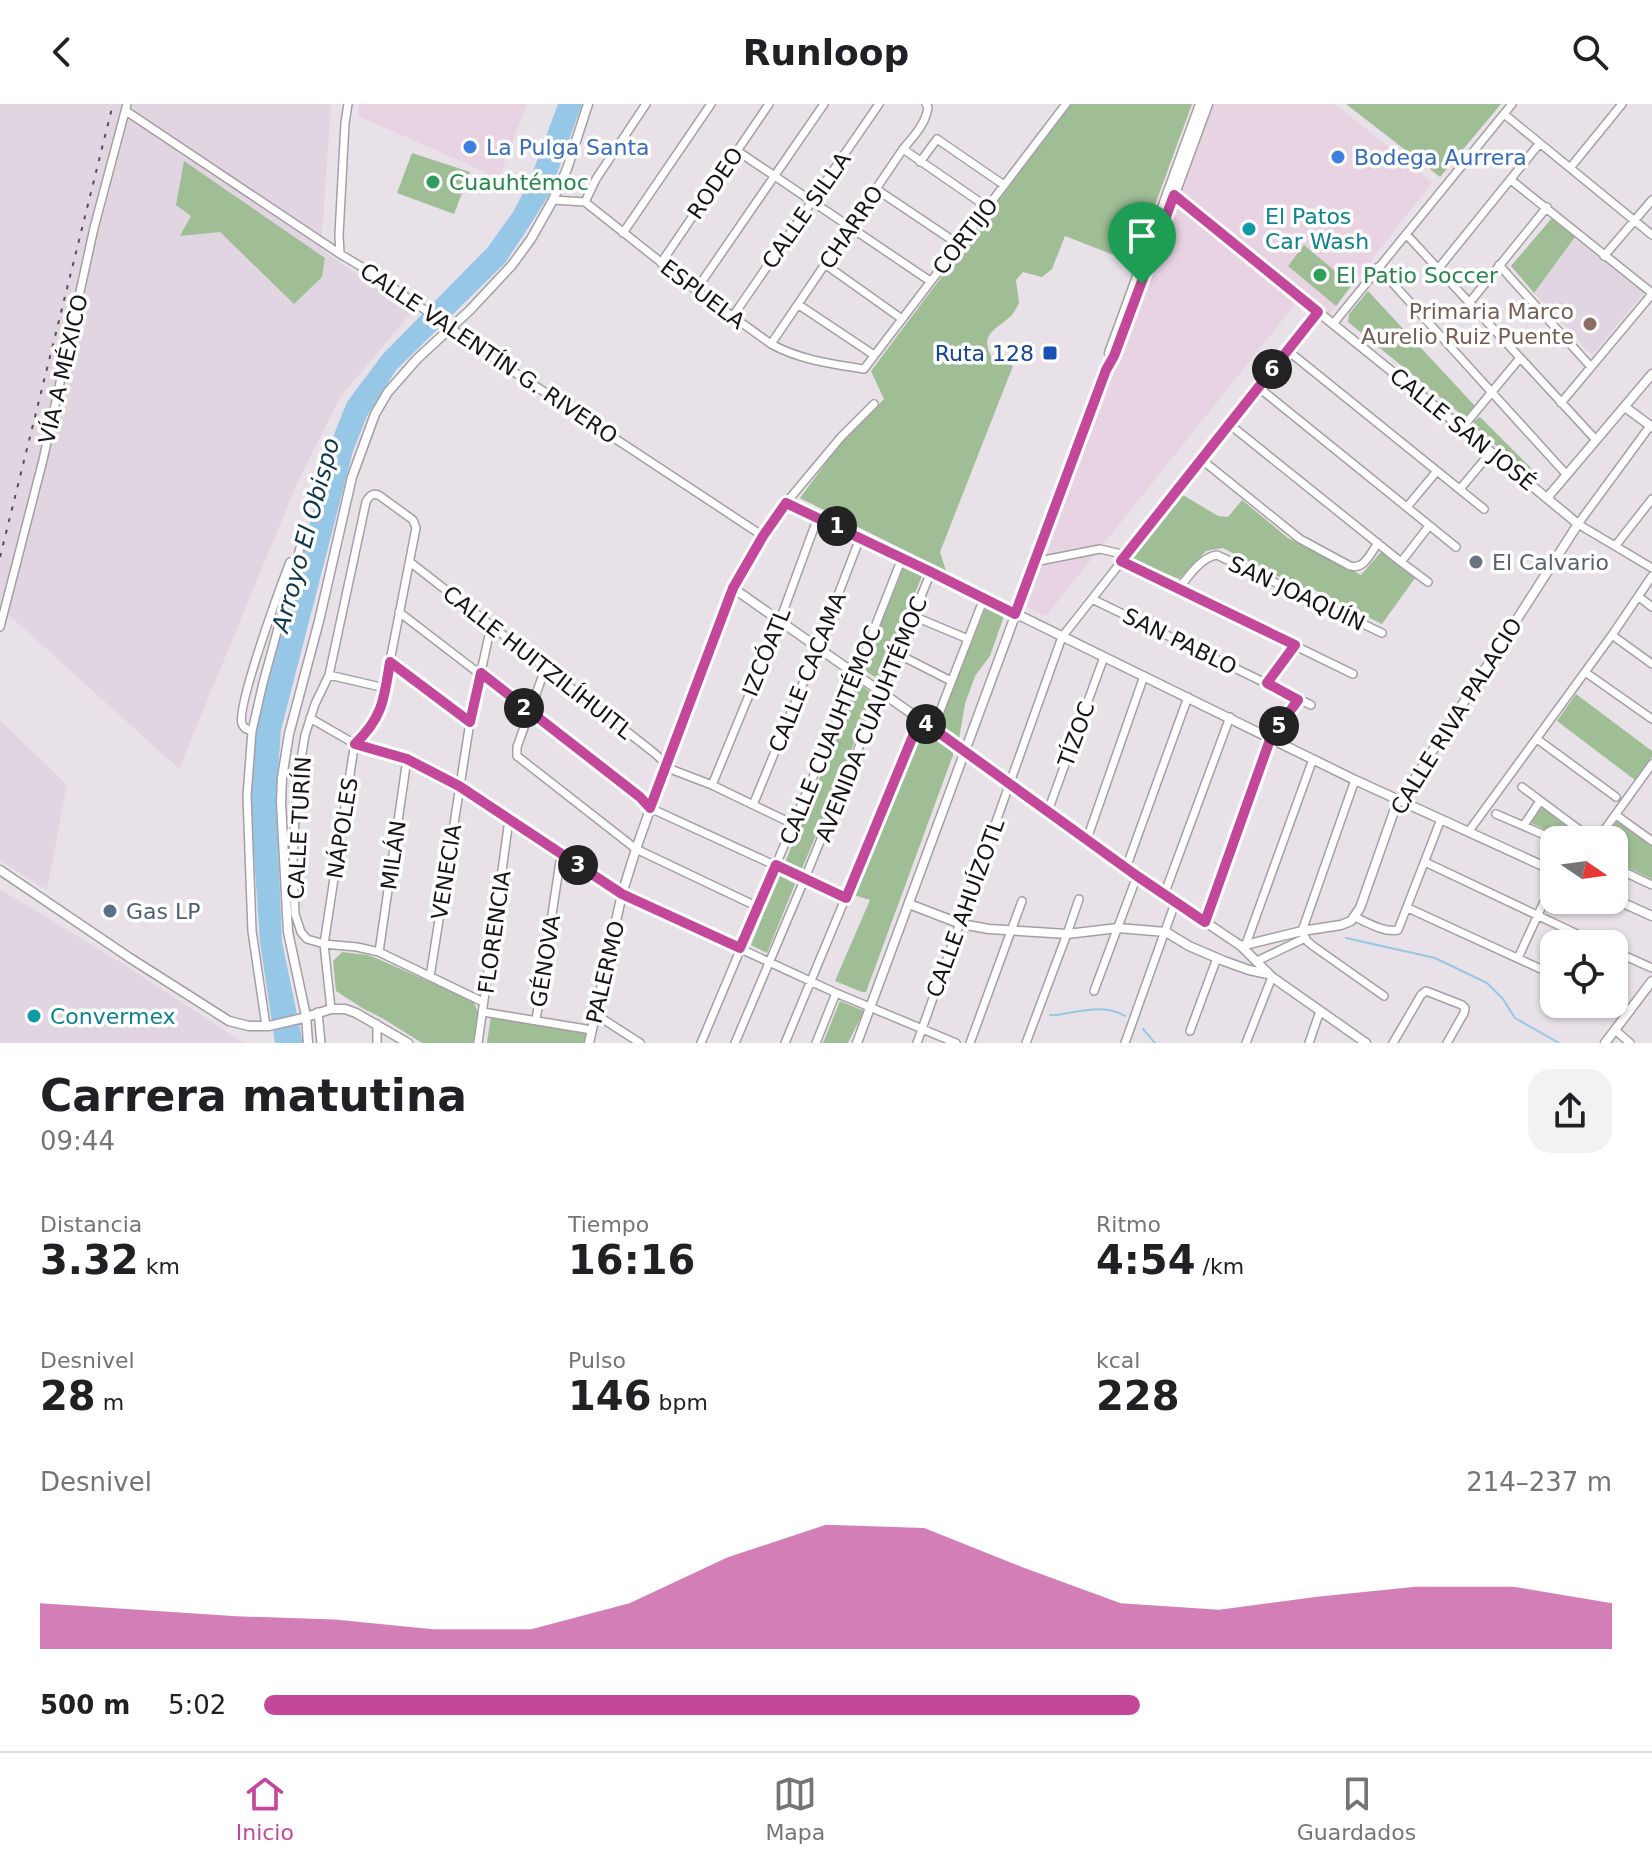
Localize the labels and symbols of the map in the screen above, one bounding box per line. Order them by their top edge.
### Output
place label: La Pulga Santa [486,135,650,160]
marker: La Pulga Santa [461,138,479,156]
street label: RODEO [682,143,748,224]
place label: Bodega Aurrera [1354,145,1527,170]
street label: CALLE SILLA [757,147,856,273]
marker: Bodega Aurrera [1329,148,1347,166]
place label: Cuauhtémoc [449,170,589,195]
marker: Cuauhtémoc [424,173,442,191]
street label: CHARRO [815,181,888,274]
street label: CORTIJO [928,193,1003,280]
pin [1108,202,1176,284]
place label: El Patos Car Wash [1265,204,1369,254]
marker: El Patos Car Wash [1240,220,1258,238]
street label: ESPUELA [656,255,750,334]
street label: CALLE VALENTÍN G. RIVERO [355,258,622,449]
place label: El Patio Soccer [1336,263,1499,288]
marker: El Patio Soccer [1311,266,1329,284]
street label: VÍA A MÉXICO [34,292,93,446]
place label: Primaria Marco Aurelio Ruiz Puente [1361,299,1574,349]
marker: Primaria Marco Aurelio Ruiz Puente [1581,315,1599,333]
place label: Ruta 128 [935,341,1034,366]
marker: Ruta 128 [1041,344,1059,362]
pin: 6 [1252,349,1292,389]
street label: CALLE SAN JOSÉ [1385,363,1541,496]
water label: Arroyo El Obispo [266,435,345,637]
pin: 1 [817,506,857,546]
place label: El Calvario [1492,550,1609,575]
street label: SAN JOAQUÍN [1225,551,1369,636]
marker: El Calvario [1467,553,1485,571]
street label: CALLE HUITZILÍHUITL [438,581,638,745]
street label: CALLE CACAMA [764,589,851,756]
street label: AVENIDA CUAUHTÉMOC [811,593,932,845]
street label: SAN PABLO [1119,603,1241,680]
street label: IZCÓATL [737,604,796,700]
street label: CALLE RIVA PALACIO [1386,613,1527,819]
street label: CALLE CUAUHTÉMOC [775,622,886,848]
pin: 2 [504,688,544,728]
street label: TÍZOC [1053,698,1100,771]
pin: 4 [906,704,946,744]
pin: 5 [1259,706,1299,746]
street label: CALLE TURÍN [283,756,316,900]
street label: NÁPOLES [322,776,363,881]
street label: CALLE AHUÍZOTL [922,815,1010,1001]
street label: MILÁN [376,819,411,891]
street label: VENECIA [427,823,466,922]
north arrow [1540,826,1628,914]
pin: 3 [558,845,598,885]
street label: FLORENCIA [473,869,516,995]
place label: Gas LP [126,899,201,924]
marker: Gas LP [101,902,119,920]
street label: GÉNOVA [526,913,565,1009]
street label: PALERMO [582,918,629,1026]
place label: Convermex [50,1004,176,1029]
marker: Convermex [25,1007,43,1025]

